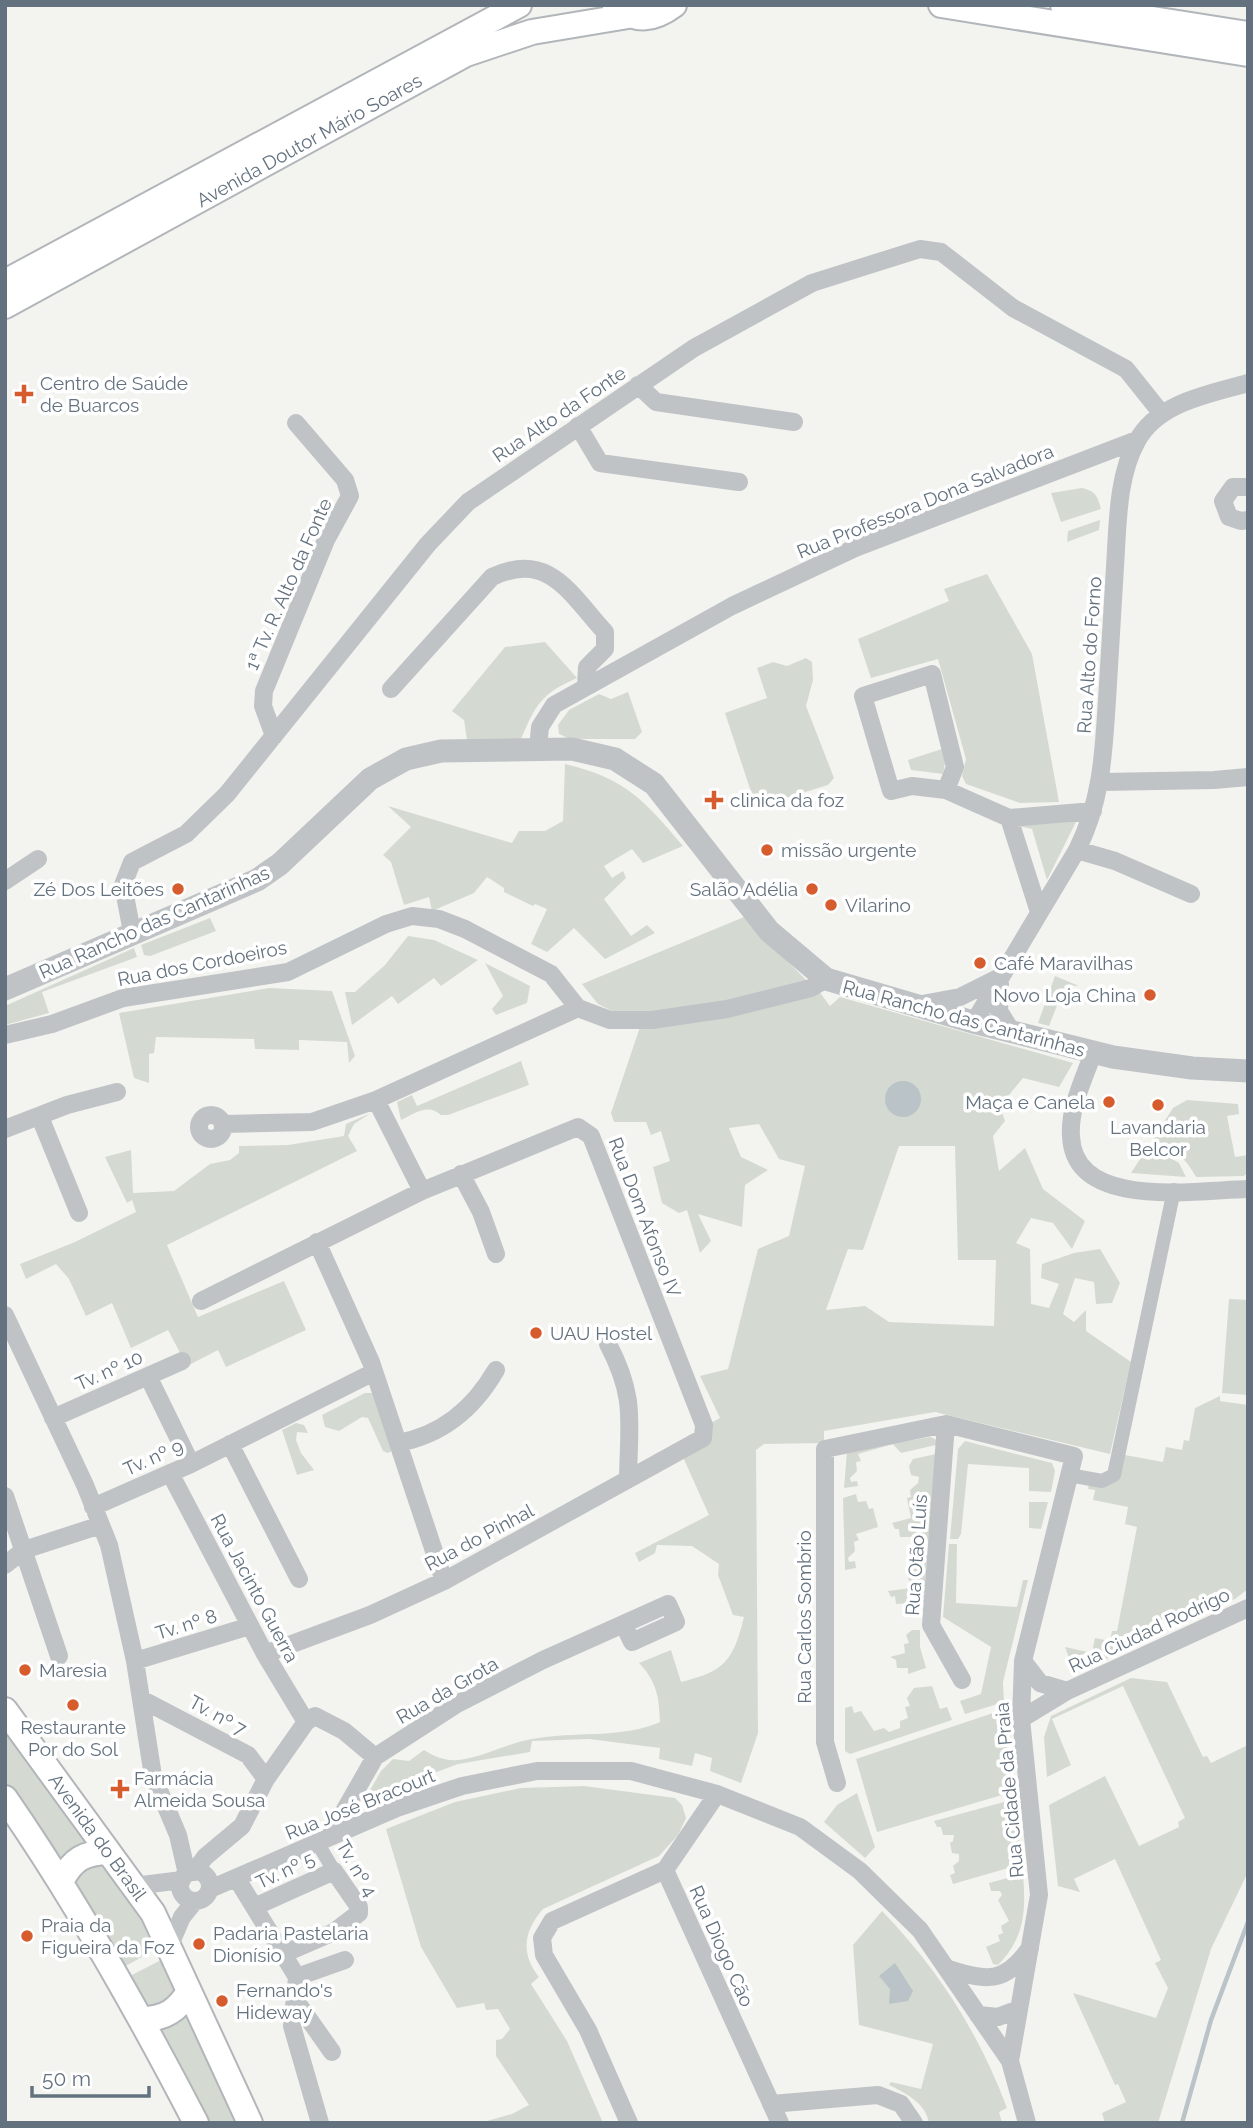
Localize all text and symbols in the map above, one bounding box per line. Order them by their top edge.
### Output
street label: Avenida Doutor Mário Soares [193,69,425,211]
street label: Rua Alto da Fonte [488,361,630,467]
place label: Centro de Saúde de Buarcos [40,372,188,416]
marker: Centro de Saúde de Buarcos [14,384,34,404]
street label: Rua Professora Dona Salvadora [793,439,1057,563]
street label: 1ª Tv. R. Alto da Fonte [240,495,336,673]
street label: Rua Alto do Forno [1073,576,1105,734]
place label: clinica da foz [730,789,844,811]
marker: clinica da foz [704,790,724,810]
place label: missão urgente [781,839,916,861]
marker: missão urgente [759,842,775,858]
street label: Rua Rancho das Cantarinhas [35,861,273,983]
place label: Zé Dos Leitões [33,878,164,900]
place label: Salão Adélia [690,878,798,900]
marker: Zé Dos Leitões [170,881,186,897]
marker: Salão Adélia [804,881,820,897]
place label: Vilarino [845,894,911,916]
marker: Vilarino [823,897,839,913]
street label: Rua dos Cordoeiros [116,936,288,990]
place label: Café Maravilhas [994,952,1133,974]
marker: Café Maravilhas [972,955,988,971]
street label: Rua Rancho das Cantarinhas [840,975,1088,1061]
place label: Novo Loja China [993,984,1136,1006]
marker: Novo Loja China [1142,987,1158,1003]
place label: Maça e Canela [965,1091,1095,1113]
marker: Maça e Canela [1101,1094,1117,1110]
marker: Lavandaria Belcor [1150,1097,1166,1113]
place label: Lavandaria Belcor [1110,1116,1206,1160]
street label: Rua Dom Afonso IV [604,1134,686,1300]
place label: UAU Hostel [550,1322,653,1344]
marker: UAU Hostel [528,1325,544,1341]
street label: Tv. nº 10 [72,1345,146,1395]
street label: Tv. nº 9 [120,1434,186,1480]
street label: Rua Otão Luís [901,1494,931,1616]
street label: Rua do Pinhal [421,1499,538,1575]
street label: Rua Jacinto Guerra [207,1510,303,1666]
street label: Rua Carlos Sombrio [793,1530,815,1704]
street label: Rua Ciudad Rodrigo [1065,1583,1233,1677]
street label: Tv. nº 8 [153,1604,219,1644]
street label: Rua da Grota [392,1652,502,1728]
place label: Maresia [39,1659,107,1681]
marker: Maresia [17,1662,33,1678]
street label: Tv. nº 7 [186,1690,250,1740]
marker: Restaurante Por do Sol [65,1697,81,1713]
street label: Rua Cidade da Praia [990,1701,1028,1879]
place label: Restaurante Por do Sol [20,1716,126,1760]
street label: Rua José Bracourt [282,1764,439,1844]
place label: Farmácia Almeida Sousa [134,1767,265,1811]
street label: Avenida do Brasil [45,1769,152,1905]
marker: Farmácia Almeida Sousa [112,1781,128,1797]
street label: Tv. nº 4 [332,1836,382,1900]
street label: Tv. nº 5 [252,1847,318,1893]
street label: Rua Diogo Cão [685,1882,759,2010]
place label: Praia da Figueira da Foz [41,1914,175,1958]
place label: Padaria Pastelaria Dionísio [213,1922,369,1966]
marker: Praia da Figueira da Foz [19,1928,35,1944]
marker: Padaria Pastelaria Dionísio [191,1936,207,1952]
place label: Fernando's Hideway [236,1979,332,2023]
marker: Fernando's Hideway [214,1993,230,2009]
scale bar [32,2054,149,2098]
text: 50 m [42,2066,91,2091]

